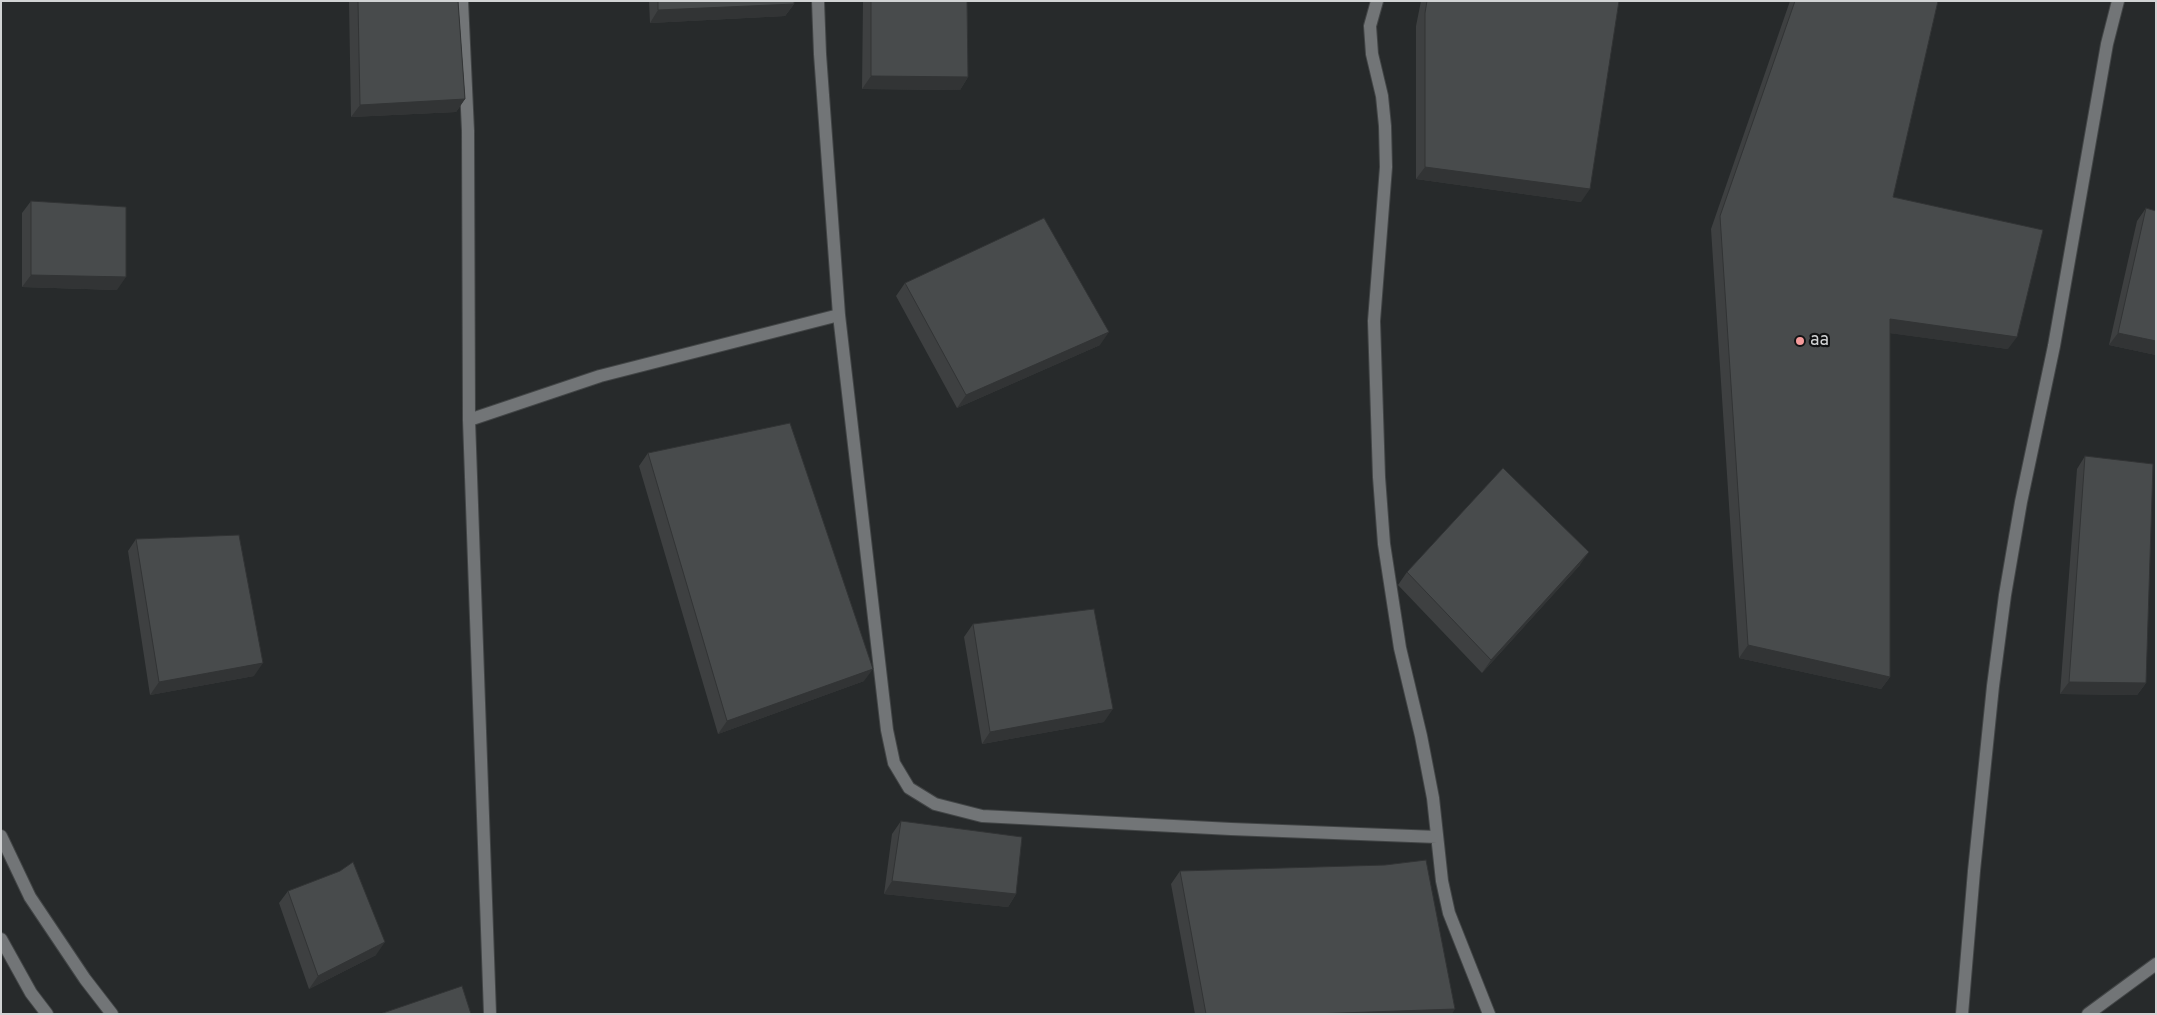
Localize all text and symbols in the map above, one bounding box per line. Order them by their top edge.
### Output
place label: aa [1810,330,1829,352]
marker: aa [1794,335,1806,347]

